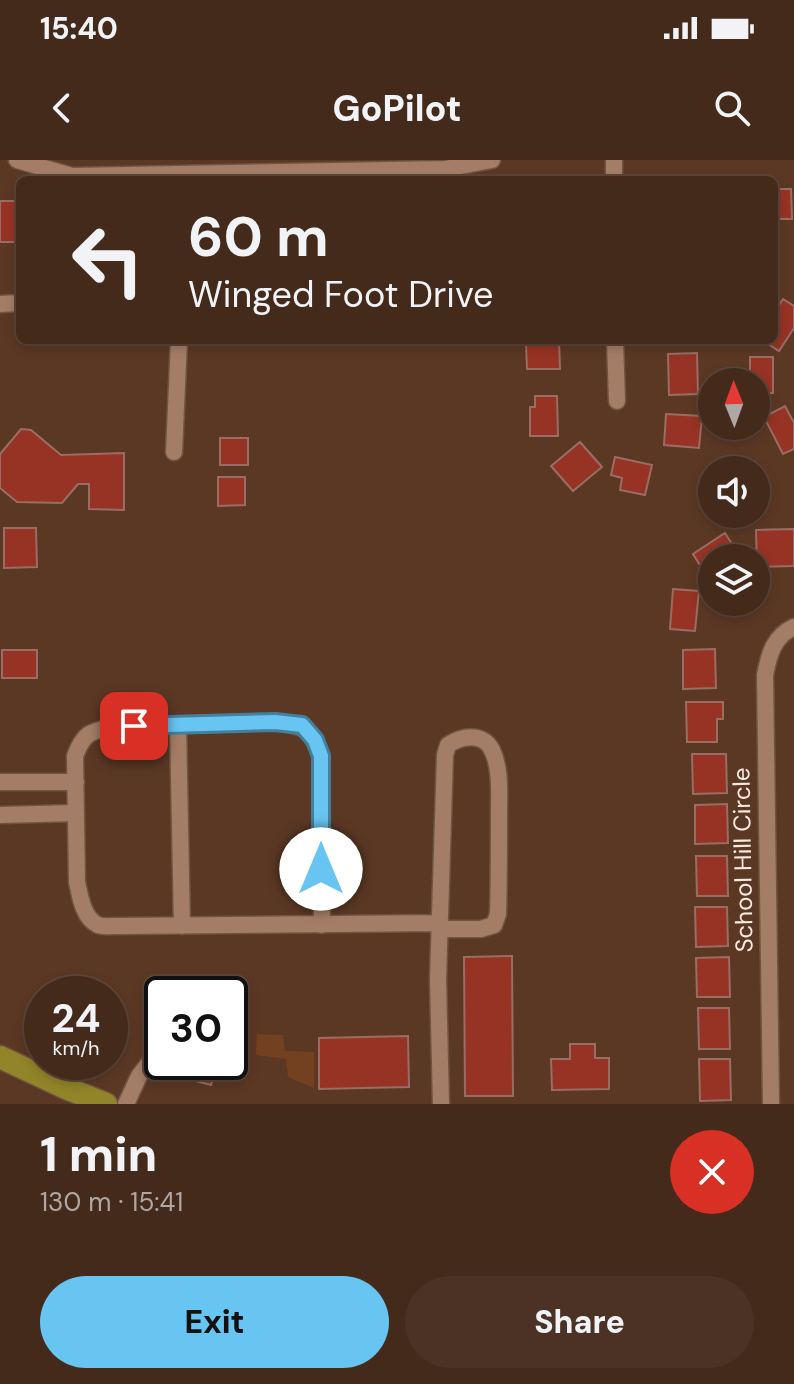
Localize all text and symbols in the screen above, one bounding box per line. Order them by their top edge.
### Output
text: 15:40 [40,9,118,48]
text: GoPilot [332,85,462,132]
icon: back [40,86,84,130]
icon: search [710,86,754,130]
text: 60 m [188,200,329,273]
icon: left [56,208,160,312]
text: Winged Foot Drive [188,271,494,318]
north arrow [698,368,770,440]
map controls [698,368,770,616]
button: sound [698,456,770,528]
button: layers [698,544,770,616]
pin [100,692,168,760]
icon: arrive [112,704,156,748]
street label: School Hill Circle [725,767,760,953]
position arrow [279,827,363,911]
speed limit sign: 30 [144,976,248,1080]
text: 24 [52,992,100,1044]
text: km/h [52,1035,100,1061]
text: 1 min [40,1123,157,1186]
button: close [670,1130,754,1214]
text: 130 m · 15:41 [40,1185,183,1219]
button: Exit [40,1276,389,1368]
button: Share [405,1276,754,1368]

